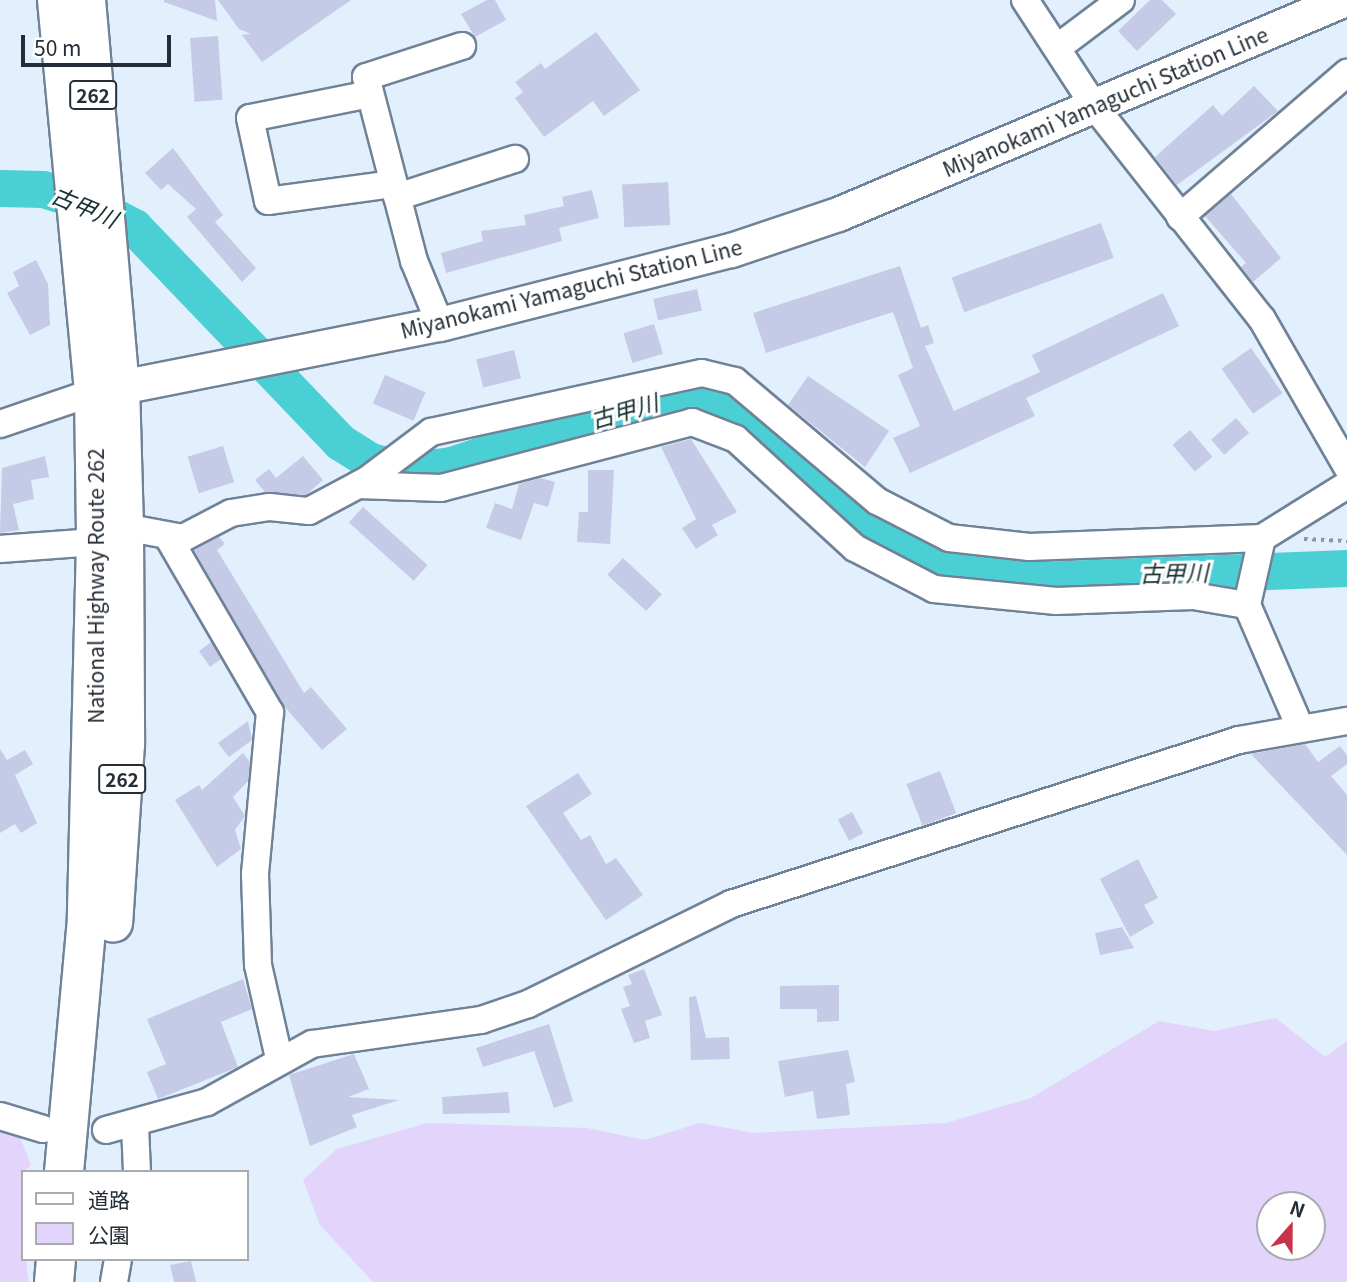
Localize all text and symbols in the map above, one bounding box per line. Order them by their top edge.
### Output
scale bar [24,21,175,65]
street label: Miyanokami Yamaguchi Station Line [939,21,1271,181]
text: 50 m [34,32,81,62]
road number: 262 [68,80,118,110]
water label: 古甲川 [48,180,122,232]
street label: Miyanokami Yamaguchi Station Line [398,233,744,343]
water label: 古甲川 [587,387,661,433]
street label: National Highway Route 262 [82,448,108,724]
water label: 古甲川 [1139,558,1209,586]
road number: 262 [97,764,146,794]
legend [21,1170,248,1261]
text: 道路 [88,1184,130,1214]
north arrow [1256,1191,1326,1261]
text: N [1286,1193,1309,1223]
text: 公園 [88,1219,130,1249]

